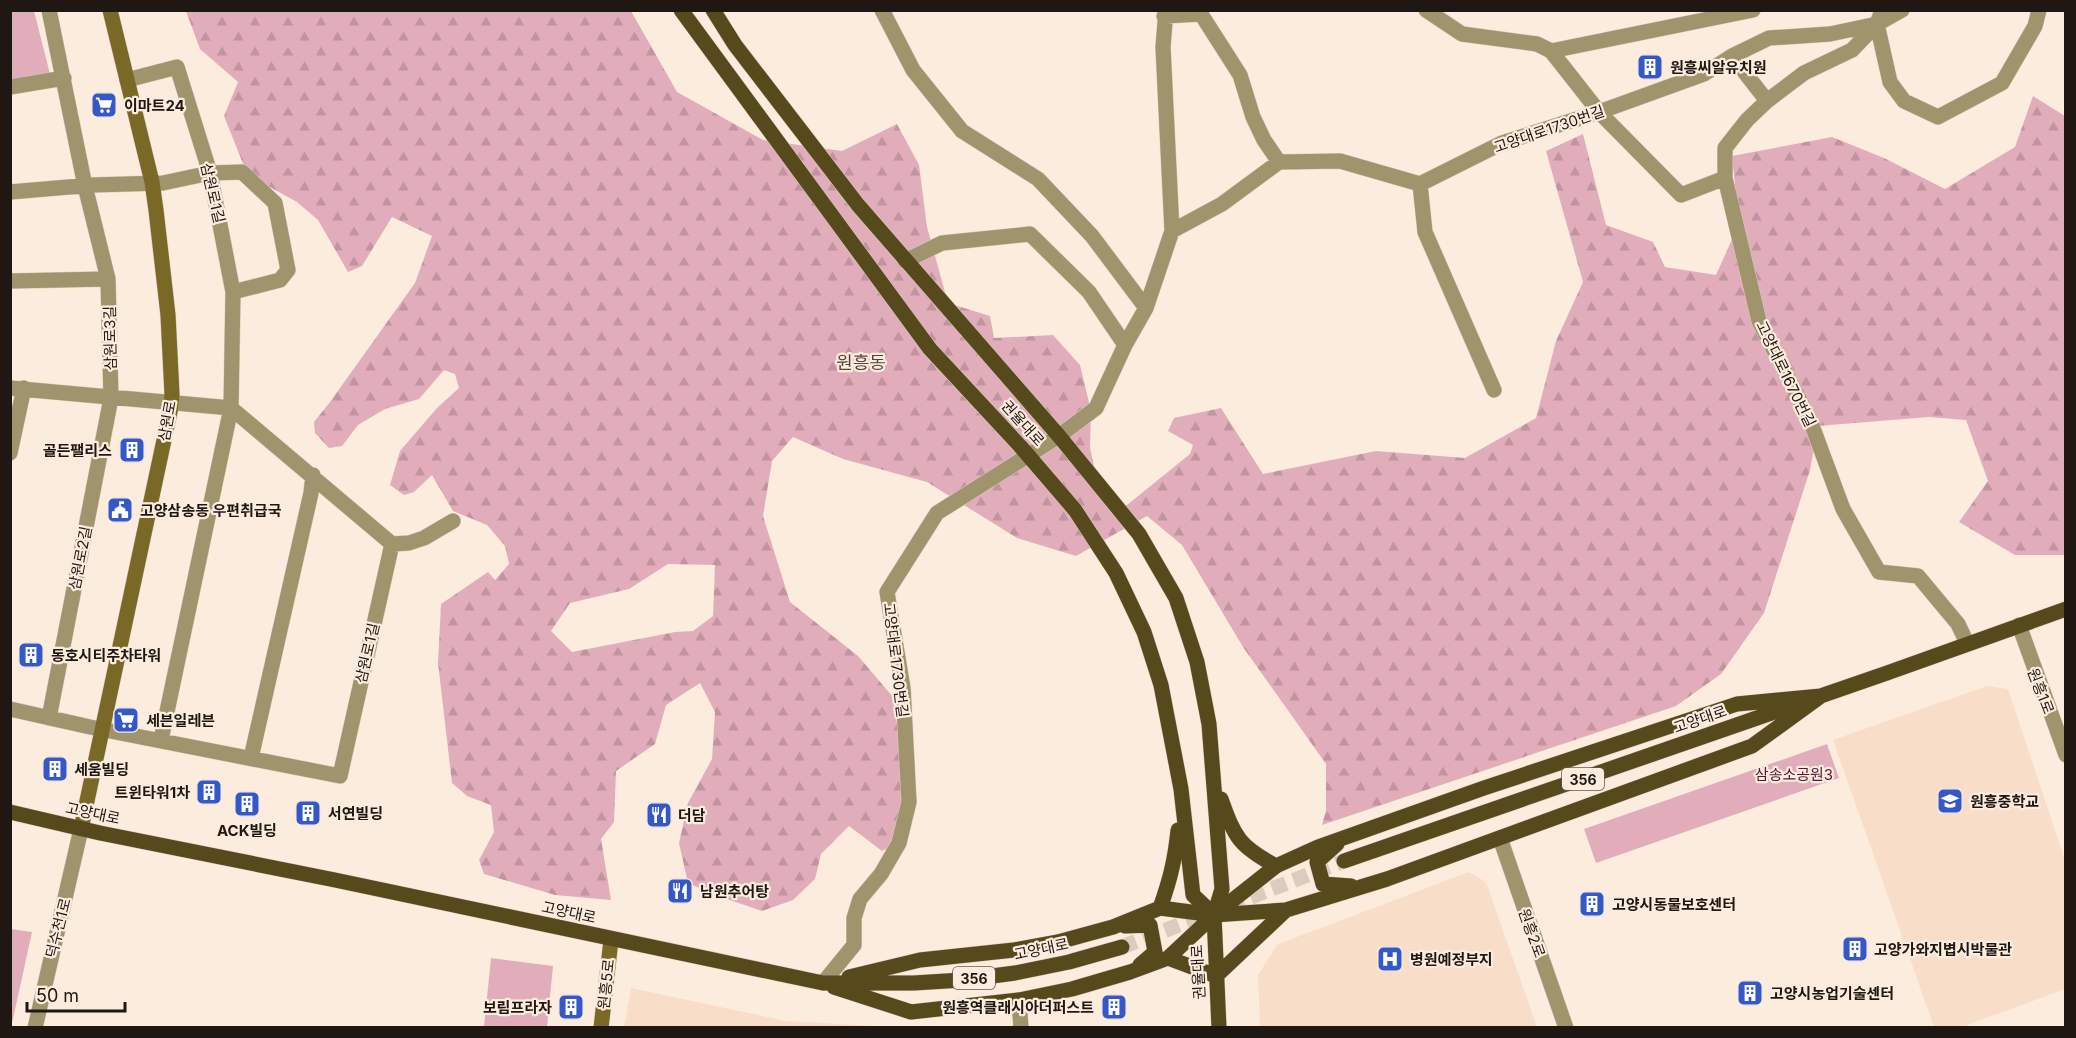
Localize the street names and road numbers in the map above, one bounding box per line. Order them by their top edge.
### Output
street label: 고양대로1730번길 [1491,101,1607,157]
street label: 삼원로1길 [197,161,229,225]
street label: 삼원로3길 [100,306,120,370]
street label: 고양대로1670번길 [1752,318,1820,430]
street label: 권율대로 [997,396,1049,450]
street label: 삼원로 [154,399,180,443]
street label: 삼원로2길 [65,525,95,591]
street label: 고양대로1730번길 [880,601,912,719]
street label: 삼원로1길 [351,621,383,685]
street label: 원흥1로 [2024,665,2058,717]
street label: 고양대로 [1671,701,1729,737]
road number: 356 [1562,768,1604,790]
street label: 고양대로 [64,798,122,828]
street label: 덕수천1로 [41,896,75,960]
street label: 고양대로 [540,897,598,927]
street label: 원흥2로 [1514,906,1550,960]
street label: 고양대로 [1012,934,1070,964]
street label: 권율대로 [1187,944,1209,1000]
street label: 원흥5로 [594,958,618,1010]
road number: 356 [953,967,995,989]

